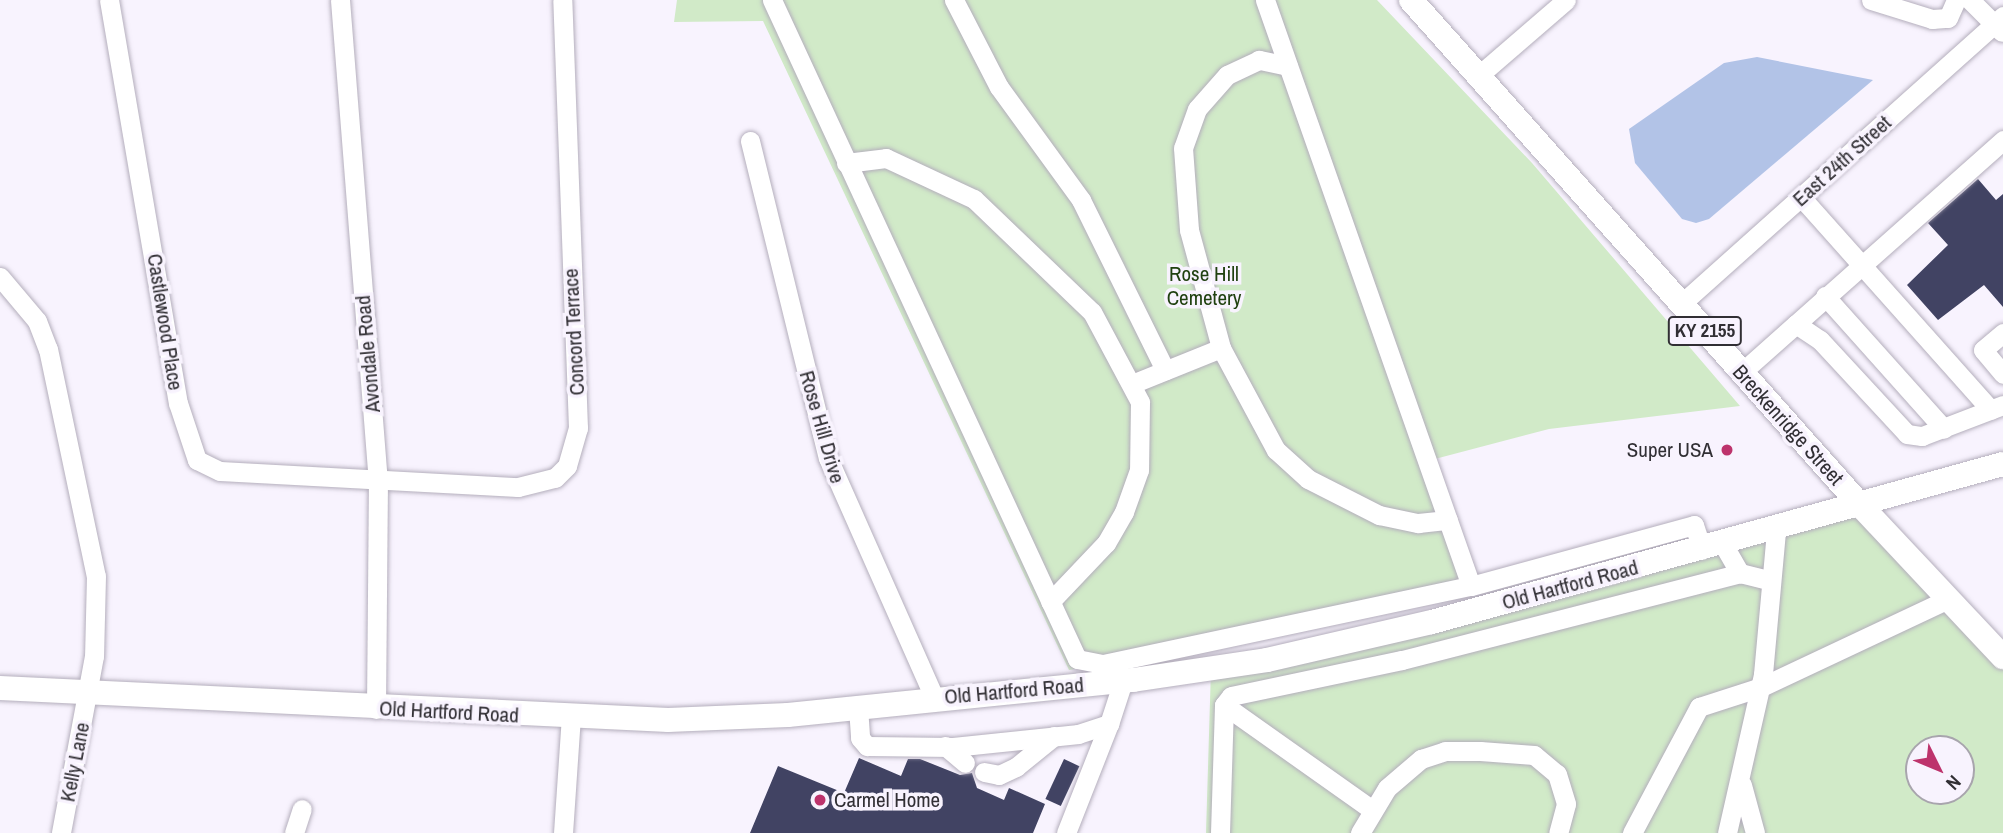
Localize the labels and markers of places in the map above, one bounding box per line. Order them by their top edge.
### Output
place label: Super USA [1627,437,1713,463]
marker: Super USA [1719,442,1735,458]
place label: Carmel Home [834,787,940,813]
marker: Carmel Home [812,792,828,808]

